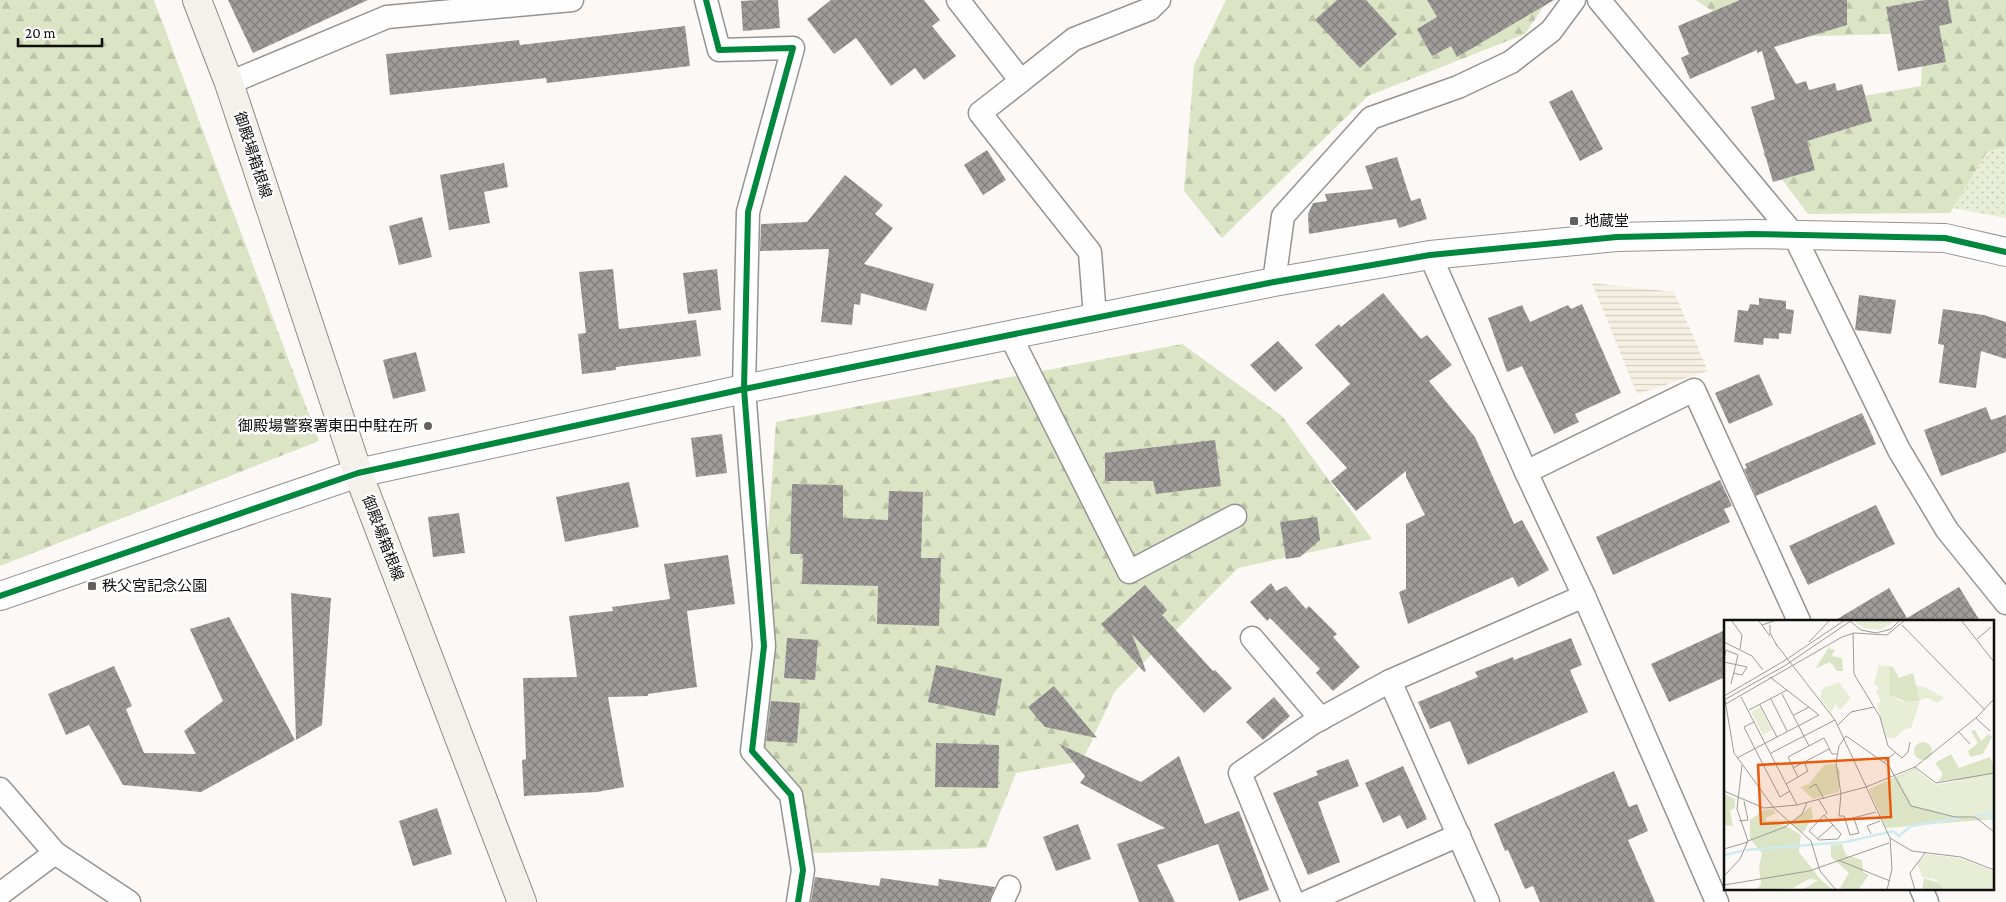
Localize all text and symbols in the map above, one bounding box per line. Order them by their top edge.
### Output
scale bar [18,15,101,47]
text: 20 m [25,25,56,41]
street label: 御殿場箱根線 [231,110,275,200]
place label: 地蔵堂 [1584,213,1629,229]
marker: 地蔵堂 [1568,215,1580,227]
place label: 御殿場警察署東田中駐在所 [238,418,418,434]
marker: 御殿場警察署東田中駐在所 [422,420,434,432]
street label: 御殿場箱根線 [359,493,407,583]
place label: 秩父宮記念公園 [102,578,207,594]
marker: 秩父宮記念公園 [86,580,98,592]
inset map [1724,620,1994,890]

